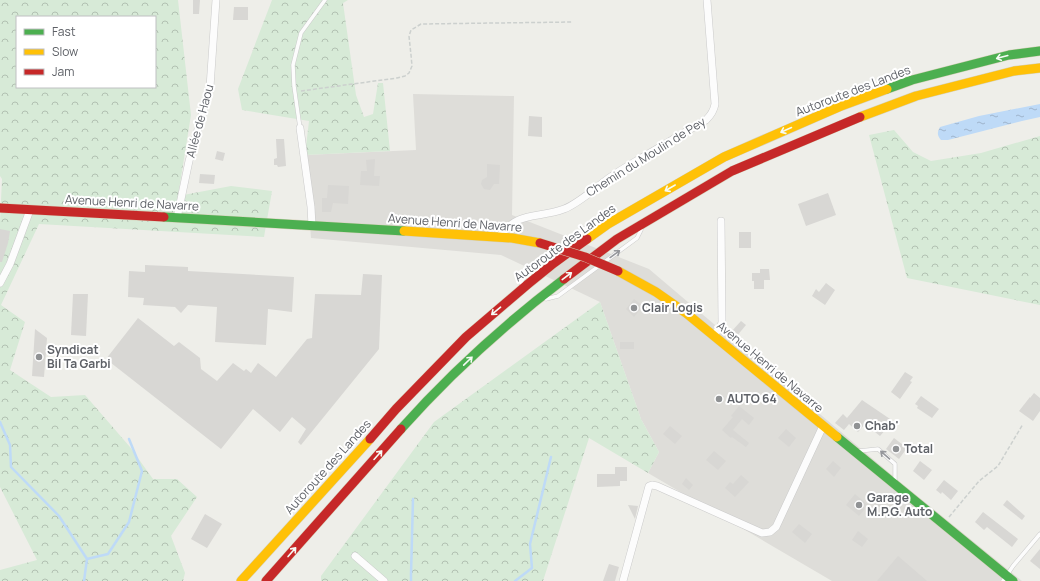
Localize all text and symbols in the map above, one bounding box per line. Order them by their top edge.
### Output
legend [16,16,156,88]
text: Fast [52,23,76,40]
text: Slow [52,43,78,60]
one-way arrow [995,54,1008,61]
street label: Autoroute des Landes [793,61,913,120]
text: Jam [52,63,74,80]
street label: Allée de Haou [182,82,217,159]
street label: Chemin du Moulin de Pey [583,112,709,200]
one-way arrow [780,127,792,134]
one-way arrow [664,185,676,193]
street label: Avenue Henri de Navarre [65,190,200,215]
street label: Autoroute des Landes [510,200,619,285]
street label: Avenue Henri de Navarre [387,209,523,236]
one-way arrow [610,249,621,258]
one-way arrow [561,272,572,281]
place label: Clair Logis [642,299,703,316]
marker: Clair Logis [629,303,639,313]
one-way arrow [490,307,501,316]
street label: Avenue Henri de Navarre [713,317,827,416]
place label: Syndicat Bil Ta Garbi [47,341,111,372]
marker: Syndicat Bil Ta Garbi [34,352,44,362]
one-way arrow [463,356,473,365]
place label: AUTO 64 [727,390,777,407]
marker: AUTO 64 [714,394,724,404]
street label: Autoroute des Landes [281,416,375,518]
place label: Chab' [865,417,899,434]
marker: Chab' [852,421,862,431]
place label: Total [904,440,933,457]
marker: Total [891,444,901,454]
one-way arrow [374,450,383,460]
one-way arrow [880,451,891,460]
place label: Garage M.P.G. Auto [867,489,932,520]
marker: Garage M.P.G. Auto [854,500,864,510]
one-way arrow [288,547,297,558]

